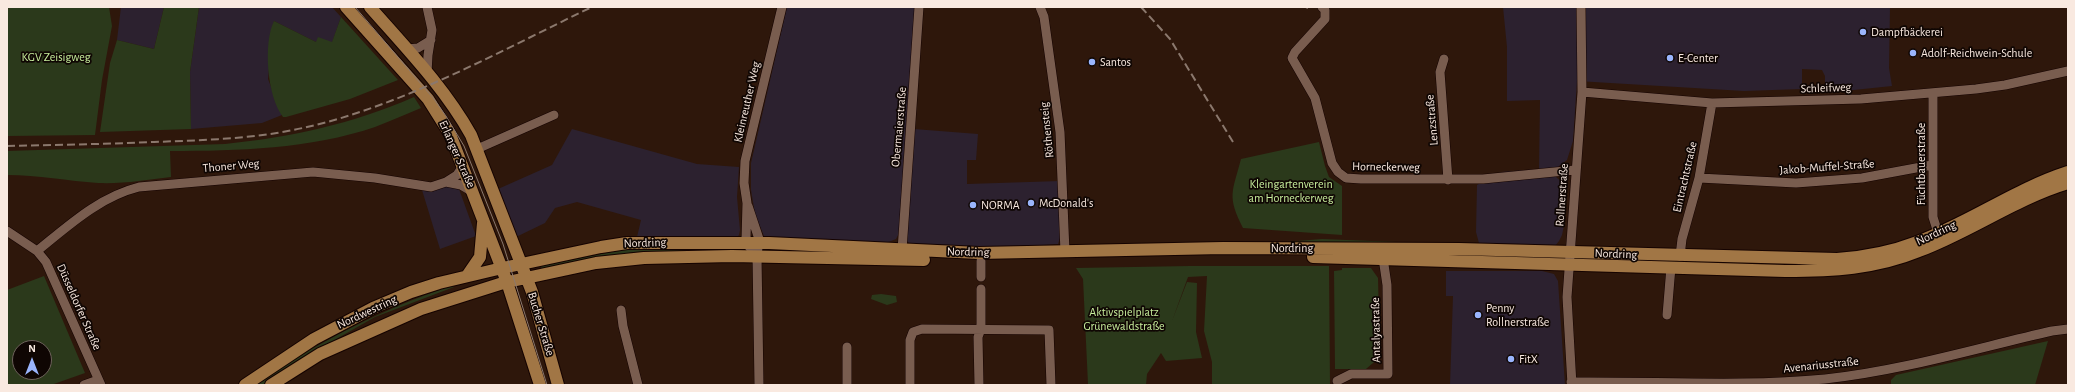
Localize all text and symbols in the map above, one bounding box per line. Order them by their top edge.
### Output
place label: Dampfbäckerei [1871,25,1943,39]
marker: Dampfbäckerei [1858,27,1868,37]
place label: Adolf-Reichwein-Schule [1921,46,2032,60]
marker: Adolf-Reichwein-Schule [1908,48,1918,58]
park label: KGV Zeisigweg [21,50,91,64]
place label: E-Center [1678,51,1718,65]
marker: E-Center [1665,53,1675,63]
place label: Santos [1100,55,1131,69]
marker: Santos [1087,57,1097,67]
street label: Kleinreuther Weg [731,60,763,144]
street label: Schleifweg [1800,80,1852,96]
street label: Obermaierstraße [888,86,910,168]
street label: Lenzstraße [1423,94,1441,146]
street label: Röthensteig [1037,101,1057,159]
street label: Erlanger Straße [436,118,478,190]
street label: Füchtbauerstraße [1914,123,1928,205]
street label: Eintrachtstraße [1670,140,1700,214]
street label: Thoner Weg [202,156,260,176]
street label: Jakob-Muffel-Straße [1779,157,1875,177]
street label: Horneckerweg [1352,159,1420,175]
street label: Rollnerstraße [1553,163,1571,227]
park label: Kleingartenverein am Horneckerweg [1249,177,1333,205]
place label: McDonald's [1039,196,1093,210]
place label: NORMA [981,198,1020,212]
marker: McDonald's [1026,198,1036,208]
marker: NORMA [968,200,978,210]
street label: Nordring [1914,217,1958,249]
street label: Nordring [623,235,667,251]
street label: Nordring [1271,241,1313,255]
street label: Nordring [947,244,989,260]
street label: Nordring [1594,246,1638,262]
street label: Düsseldorfer Straße [54,262,104,352]
street label: Bucher Straße [524,290,558,358]
street label: Nordwestring [335,292,399,332]
street label: Antalyastraße [1368,297,1384,363]
place label: Penny Rollnerstraße [1486,301,1549,329]
park label: Aktivspielplatz Grünewaldstraße [1084,305,1164,333]
marker: Penny Rollnerstraße [1473,310,1483,320]
north arrow [12,340,52,380]
text: N [28,343,36,354]
place label: FitX [1519,352,1538,366]
marker: FitX [1506,354,1516,364]
street label: Avenariusstraße [1783,354,1859,376]

